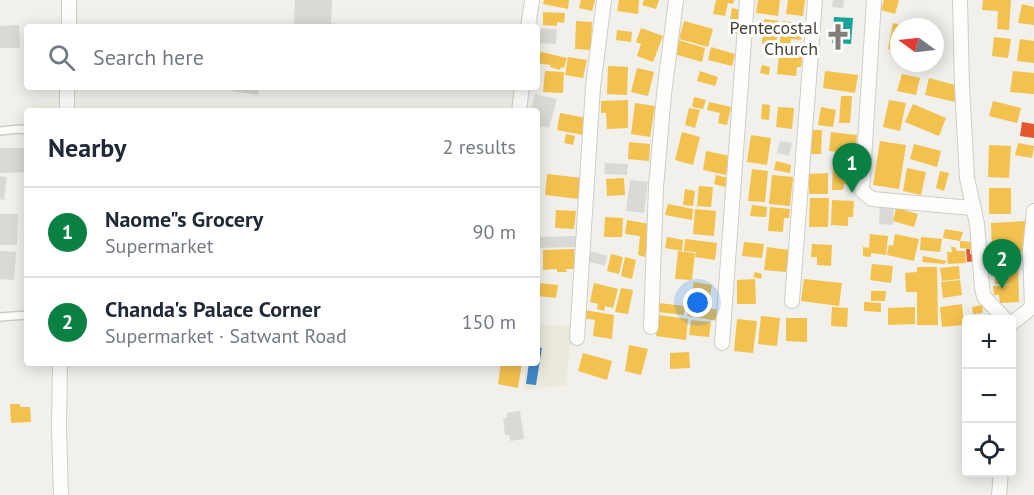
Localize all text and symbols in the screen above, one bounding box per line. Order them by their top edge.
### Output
place label: Pentecostal Church [730,16,819,60]
north arrow [890,18,944,72]
church icon: Pentecostal Church [823,22,853,52]
search box [24,24,540,90]
icon: search [45,41,78,74]
text: Search here [93,43,204,71]
text: Nearby [48,131,126,164]
text: 2 results [443,134,516,160]
pin: 1 [832,144,872,193]
text: Naome"s Grocery [105,205,263,233]
text: 1 [62,219,73,245]
text: 90 m [473,219,516,245]
text: Supermarket [105,233,213,259]
pin: 2 [982,240,1022,289]
your location [683,288,712,317]
text: Chanda's Palace Corner [105,295,321,323]
text: 2 [62,309,73,335]
text: 150 m [462,309,516,335]
map controls [962,315,1016,477]
button: + [962,315,1016,369]
text: Supermarket · Satwant Road [105,323,347,349]
button: − [962,369,1016,423]
button: locate [962,423,1016,477]

